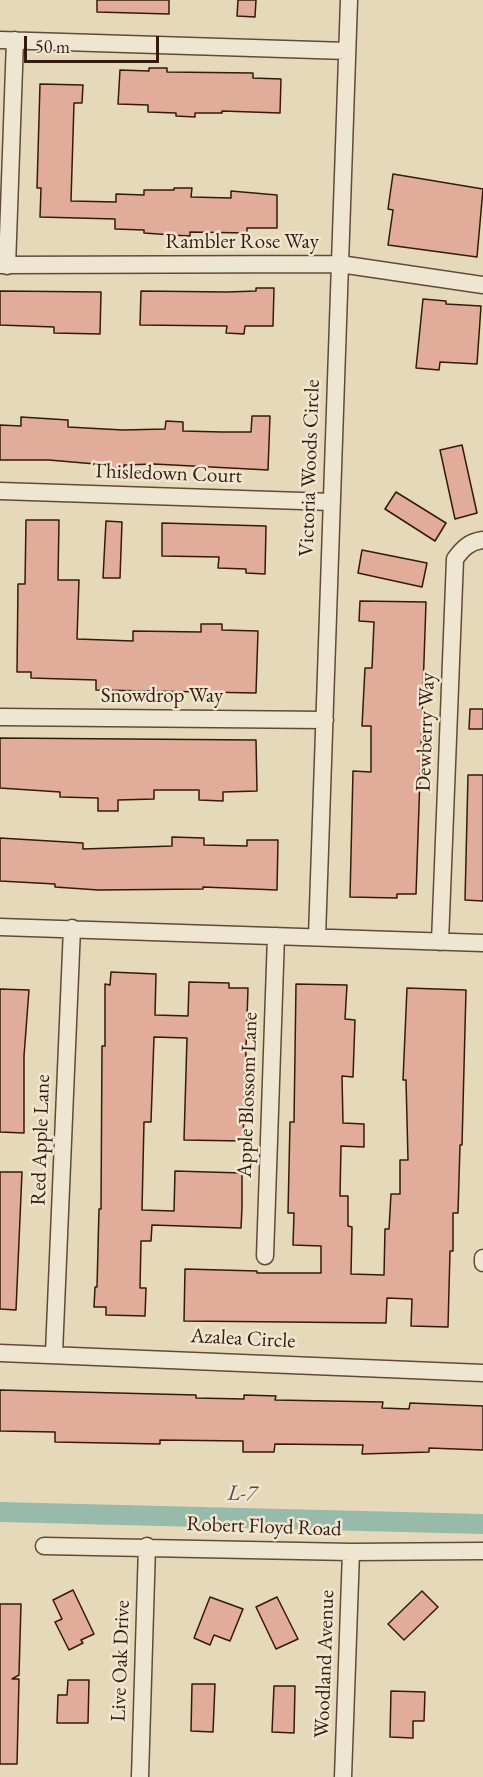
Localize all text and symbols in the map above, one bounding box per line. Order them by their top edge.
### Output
scale bar [27,24,162,62]
text: 50 m [35,35,70,58]
street label: Rambler Rose Way [165,229,319,255]
street label: Victoria Woods Circle [294,379,326,557]
street label: Thisledown Court [92,459,242,489]
street label: Dewberry Way [411,672,441,792]
street label: Snowdrop Way [101,683,223,709]
street label: Apple Blossom Lane [233,1012,263,1178]
street label: Red Apple Lane [26,1074,56,1206]
street label: Azalea Circle [190,1324,296,1354]
water label: L-7 [227,1481,257,1507]
street label: Robert Floyd Road [186,1512,342,1542]
street label: Woodland Avenue [310,1590,340,1738]
street label: Live Oak Drive [106,1600,136,1722]

